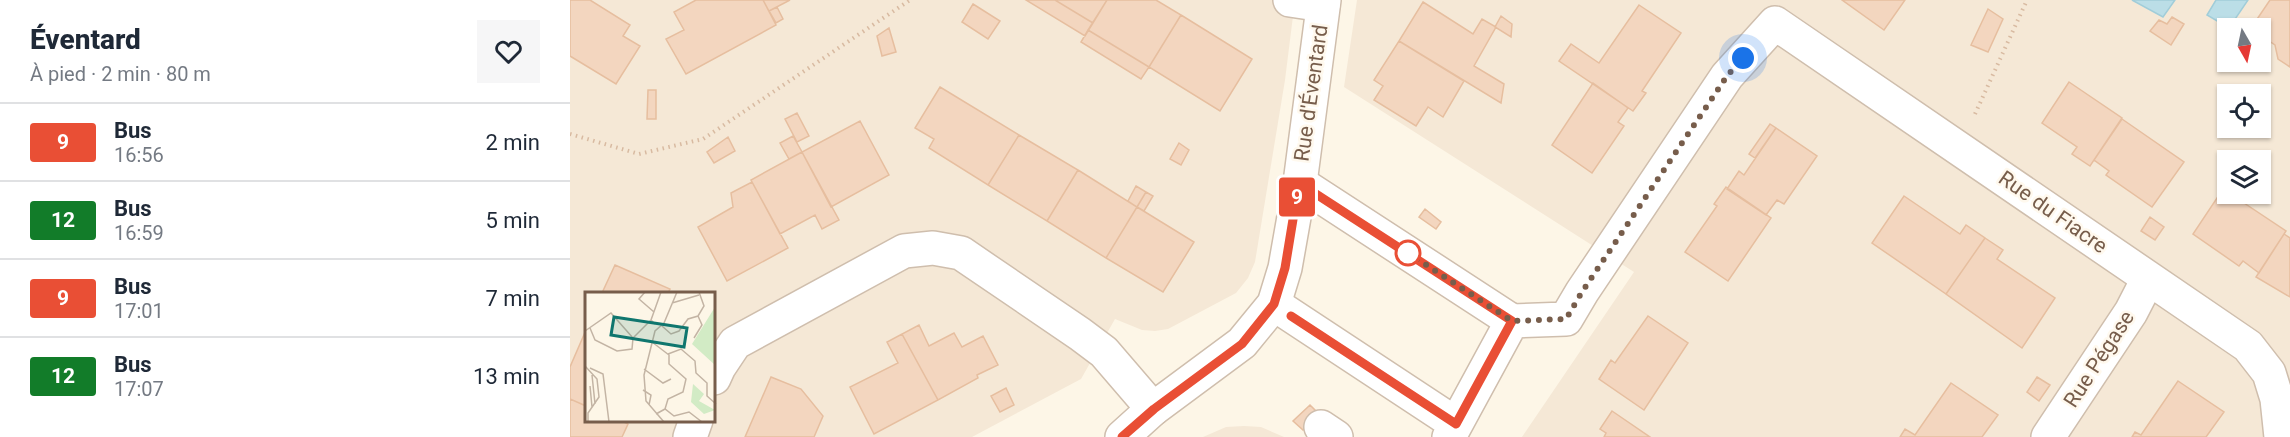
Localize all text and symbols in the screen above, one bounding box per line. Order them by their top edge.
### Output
north arrow [2217,18,2271,72]
map controls [2217,18,2271,204]
button: heart [477,20,540,83]
text: Éventard [30,23,141,56]
street label: Rue d'Éventard [1290,23,1332,163]
your location [1728,43,1758,73]
text: À pied · 2 min · 80 m [30,62,211,86]
button: locate [2217,84,2271,138]
text: Bus [114,118,152,143]
text: 9 [57,130,69,154]
text: 2 min [485,130,540,155]
text: 16:56 [114,143,164,167]
button: layers [2217,150,2271,204]
street label: Rue du Fiacre [1994,166,2112,258]
line badge: 9 [1278,178,1316,216]
text: 9 [1291,185,1303,209]
text: Bus [114,196,152,221]
text: 12 [51,208,75,232]
text: 5 min [485,208,540,233]
text: 16:59 [114,221,164,245]
unlabelled marker [1395,240,1421,266]
text: Bus [114,274,152,299]
text: 9 [57,286,69,310]
text: 7 min [485,286,540,311]
inset map [585,292,716,422]
text: 17:01 [114,299,164,323]
street label: Rue Pégase [2059,306,2139,412]
text: Bus [114,352,152,377]
text: 12 [51,364,75,388]
text: 13 min [473,364,540,389]
text: 17:07 [114,377,164,401]

